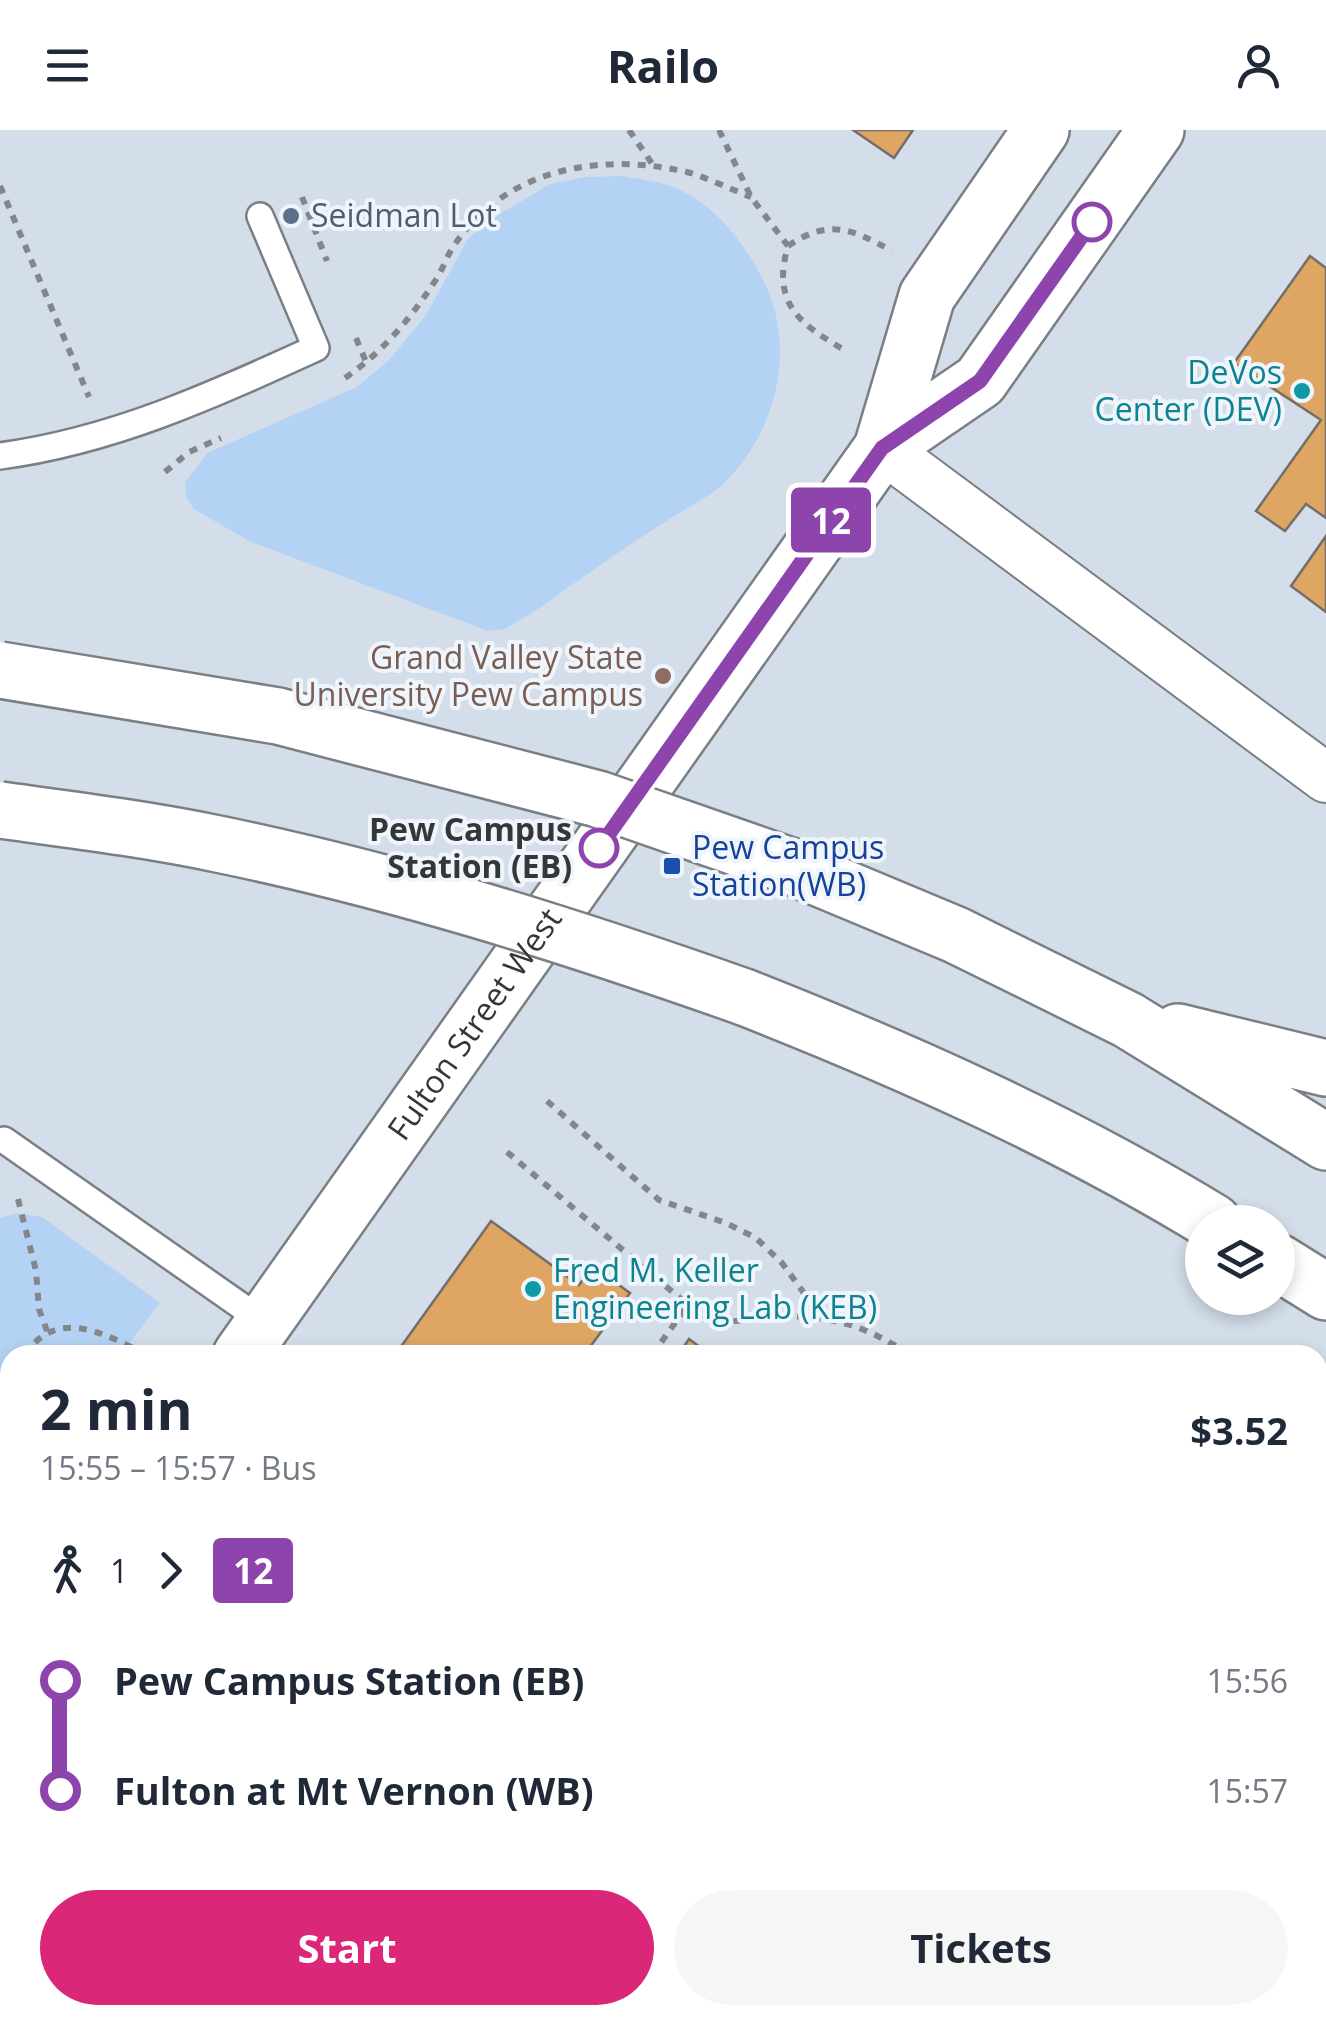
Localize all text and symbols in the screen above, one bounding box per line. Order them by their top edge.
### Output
text: Railo [607,35,719,96]
icon: menu [40,38,95,93]
icon: person [1231,38,1286,93]
place label: Seidman Lot [311,193,497,236]
unlabelled marker [1073,203,1111,241]
marker: Seidman Lot [280,205,302,227]
place label: DeVos Center (DEV) [1095,350,1282,430]
marker: DeVos Center (DEV) [1291,380,1313,402]
line badge: 12 [786,488,876,552]
text: 12 [811,497,851,544]
place label: Grand Valley State University Pew Campus [294,635,643,715]
marker: Grand Valley State University Pew Campus [652,665,674,687]
place label: Pew Campus Station (EB) [369,807,572,887]
place label: Pew Campus Station(WB) [692,825,884,905]
marker: Pew Campus Station (EB) [580,829,618,867]
marker: Pew Campus Station(WB) [661,855,683,877]
street label: Fulton Street West [377,899,570,1148]
map controls [1185,1205,1295,1315]
button: layers [1185,1205,1295,1315]
place label: Fred M. Keller Engineering Lab (KEB) [553,1248,877,1328]
marker: Fred M. Keller Engineering Lab (KEB) [522,1278,544,1300]
text: 2 min [40,1371,193,1446]
text: $3.52 [1190,1404,1288,1456]
text: 15:55 – 15:57 · Bus [40,1446,316,1489]
icon: walk [40,1543,95,1598]
icon: forward [143,1543,198,1598]
text: 12 [233,1547,273,1594]
text: 1 [110,1549,128,1592]
text: Pew Campus Station (EB) [114,1654,584,1706]
text: 15:56 [1206,1659,1288,1702]
text: Fulton at Mt Vernon (WB) [114,1764,594,1816]
text: 15:57 [1206,1769,1288,1812]
button: Start [40,1890,654,2005]
button: Tickets [674,1890,1288,2005]

